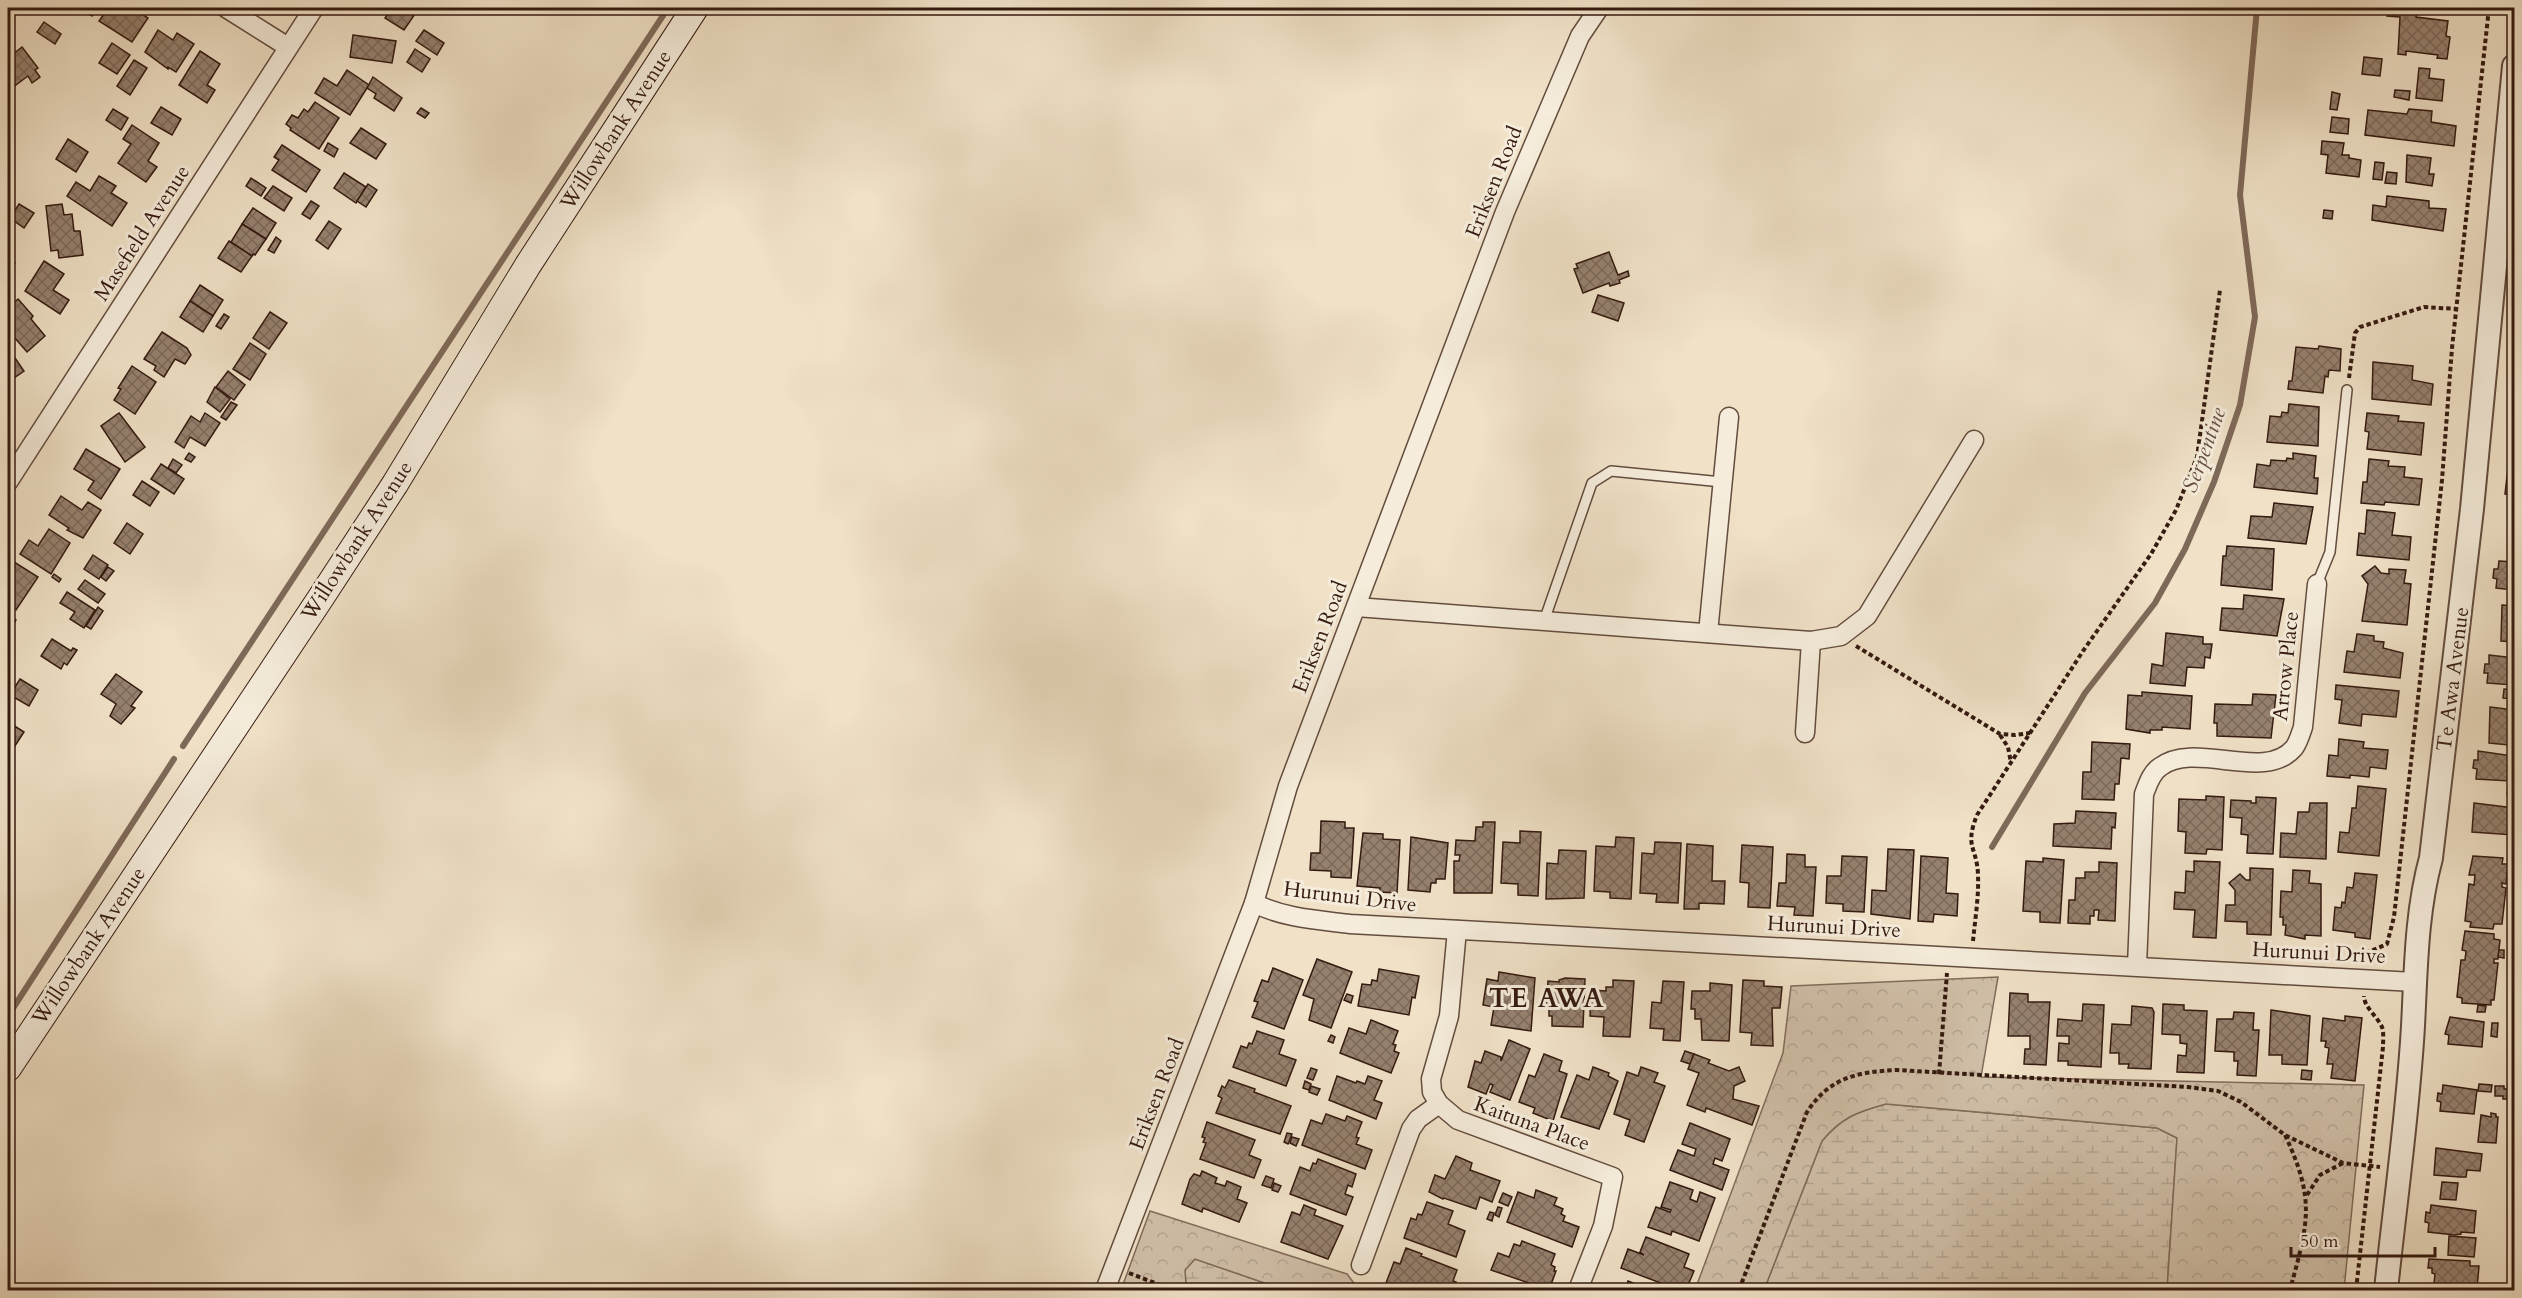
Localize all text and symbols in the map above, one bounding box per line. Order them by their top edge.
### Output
street label: Willowbank Avenue [553,44,679,216]
street label: Eriksen Road [1458,122,1530,242]
street label: Masefield Avenue [87,159,197,307]
water label: Serpentine [2175,403,2233,497]
street label: Willowbank Avenue [294,455,420,627]
street label: Eriksen Road [1285,577,1355,697]
street label: Te Awa Avenue [2430,605,2476,753]
street label: Arrow Place [2266,610,2306,722]
street label: Willowbank Avenue [25,861,153,1032]
street label: Hurunui Drive [1282,874,1418,920]
street label: Hurunui Drive [1766,909,1902,945]
street label: Hurunui Drive [2251,935,2387,971]
district label: TE AWA [1489,980,1605,1017]
street label: Eriksen Road [1122,1034,1192,1154]
street label: Kaituna Place [1470,1090,1594,1158]
scale bar [2291,1220,2435,1258]
text: 50 m [2300,1229,2339,1254]

